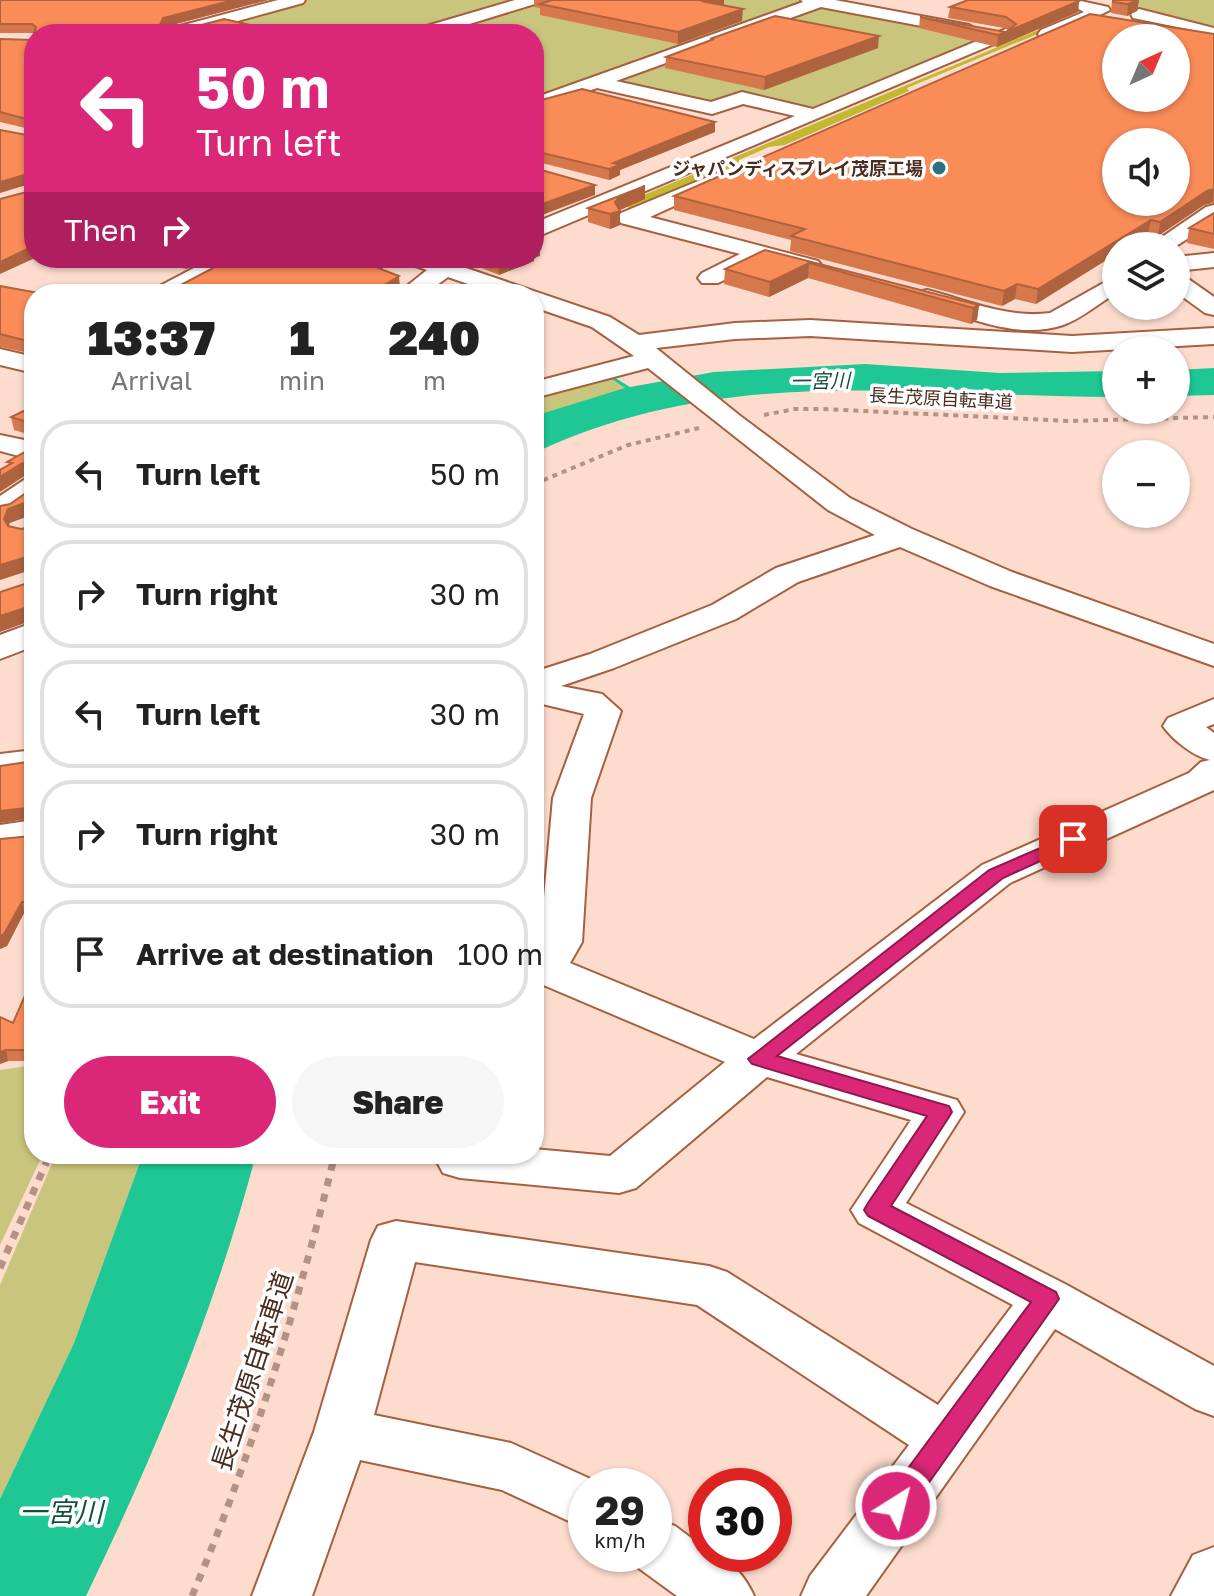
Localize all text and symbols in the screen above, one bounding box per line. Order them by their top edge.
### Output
north arrow [1102,24,1190,112]
map controls [1102,24,1190,528]
text: 50 m [196,53,330,120]
icon: left [64,56,168,160]
text: Turn left [196,121,342,164]
button: sound [1102,128,1190,216]
place label: ジャパンディスプレイ茂原工場 [672,157,923,179]
marker: ジャパンディスプレイ茂原工場 [930,159,948,177]
icon: right [153,208,197,252]
text: Then [64,212,137,248]
button: layers [1102,232,1190,320]
text: 13:37 [88,308,215,366]
text: 1 [289,308,315,366]
text: 240 [389,308,480,366]
button: + [1102,336,1190,424]
text: Arrival [111,365,192,396]
text: min [279,365,325,396]
text: m [423,365,446,396]
water label: 一宮川 [790,367,852,393]
street label: 長生茂原自転車道 [869,383,1013,413]
button: − [1102,440,1190,528]
icon: left [68,452,112,496]
text: Turn left [136,456,261,492]
text: 50 m [430,456,500,492]
icon: right [68,572,112,616]
text: Turn right [136,576,278,612]
text: 30 m [430,576,500,612]
icon: left [68,692,112,736]
text: Turn left [136,696,261,732]
text: 30 m [430,696,500,732]
pin [1039,805,1107,873]
icon: right [68,812,112,856]
text: Turn right [136,816,278,852]
text: 30 m [430,816,500,852]
icon: arrive [1051,817,1095,861]
icon: arrive [68,932,112,976]
text: Arrive at destination [136,936,433,972]
text: 100 m [457,936,543,972]
button: Exit [64,1056,276,1148]
button: Share [292,1056,504,1148]
street label: 長生茂原自転車道 [205,1267,299,1475]
position arrow [854,1464,938,1548]
speed limit sign: 30 [688,1468,792,1572]
text: 29 [595,1486,645,1534]
water label: 一宮川 [19,1495,106,1528]
text: km/h [595,1528,645,1552]

